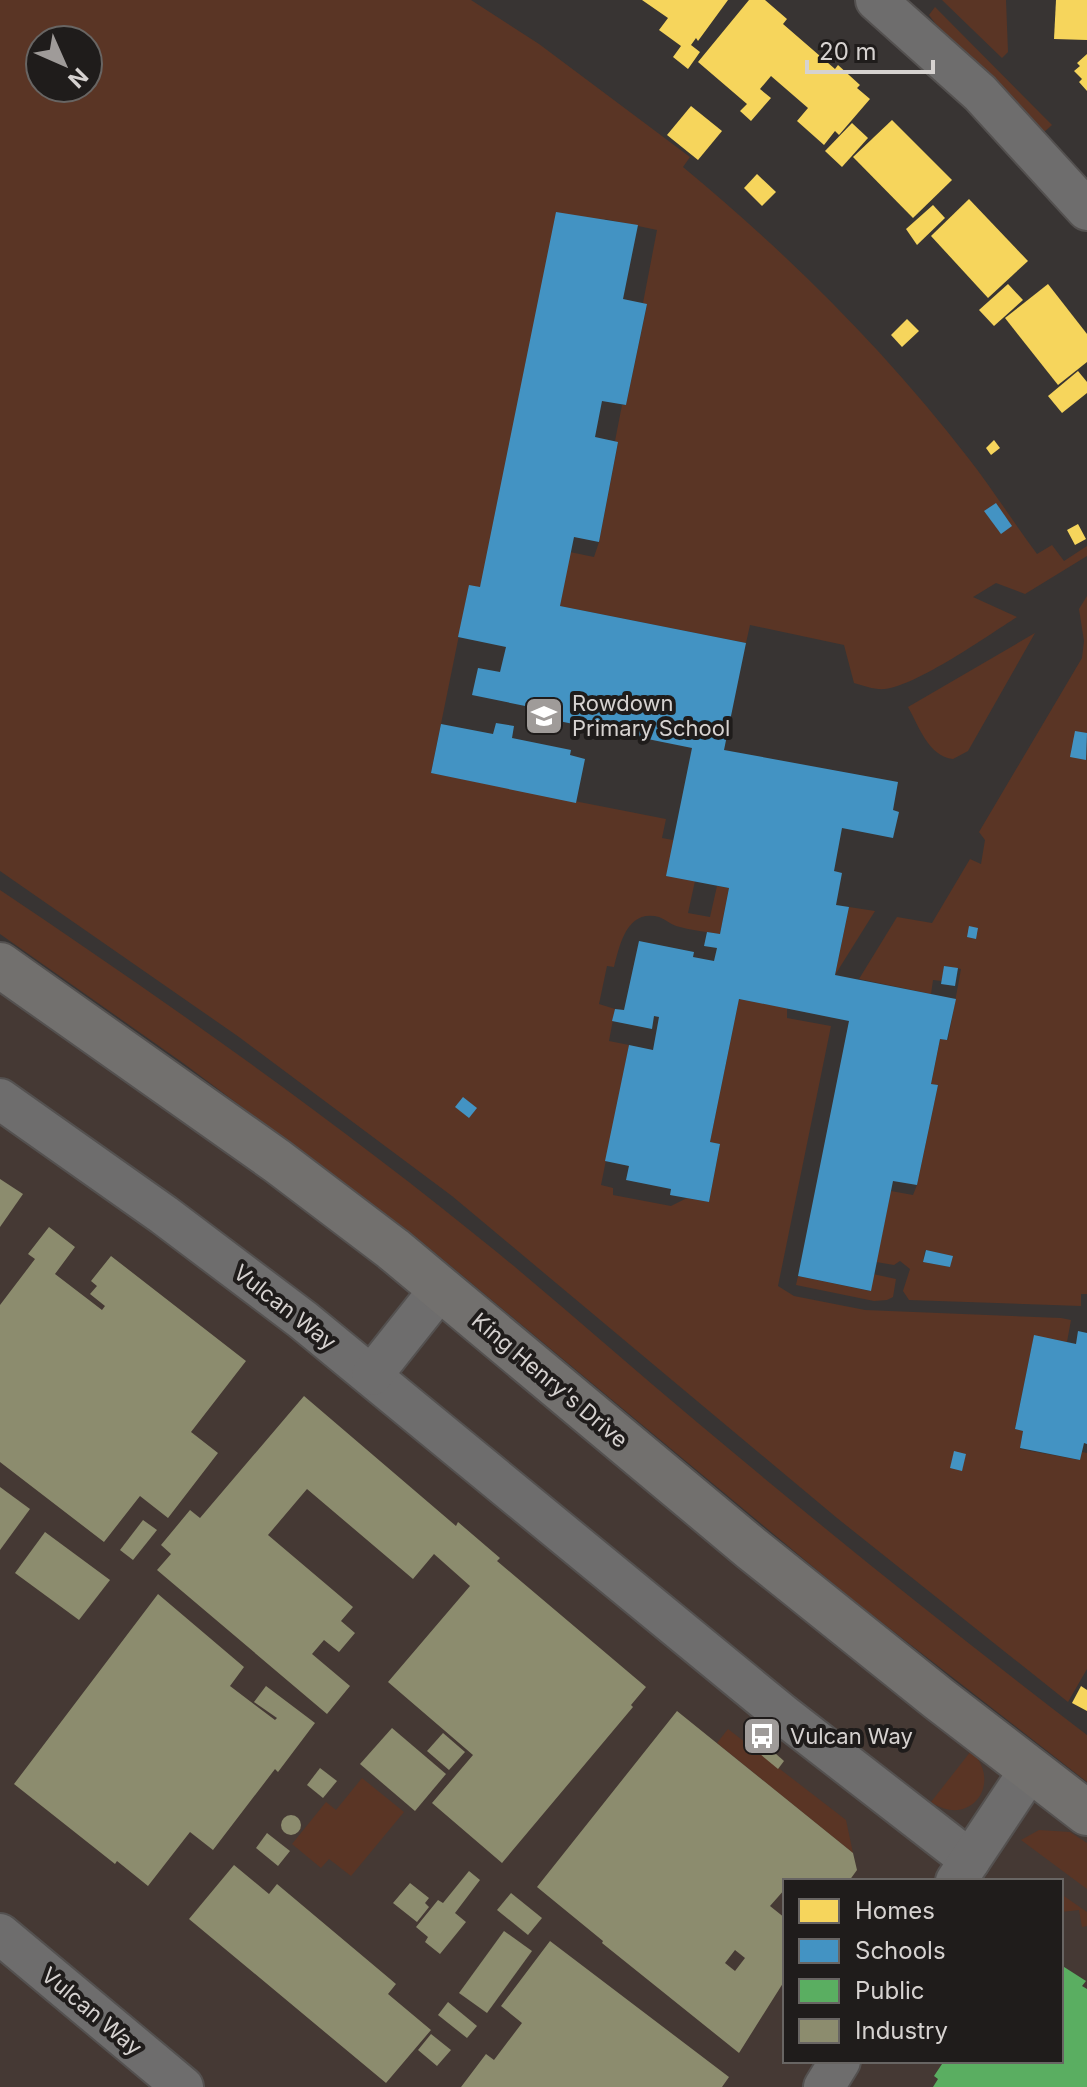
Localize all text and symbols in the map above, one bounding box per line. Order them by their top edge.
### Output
north arrow [24,24,104,104]
scale bar [807,24,933,74]
text: 20 m [819,37,877,66]
text: N [63,63,93,93]
place label: Rowdown Primary School [572,690,730,741]
school or university icon: Rowdown Primary School [523,695,565,737]
street label: Vulcan Way [229,1259,341,1355]
street label: King Henry's Drive [467,1307,633,1453]
bus stop icon: Vulcan Way [741,1715,783,1757]
place label: Vulcan Way [790,1723,913,1749]
legend [783,1879,1063,2063]
text: Homes [855,1896,935,1925]
text: Schools [855,1936,946,1965]
street label: Vulcan Way [37,1962,147,2060]
text: Public [855,1976,925,2005]
text: Industry [855,2016,948,2045]

